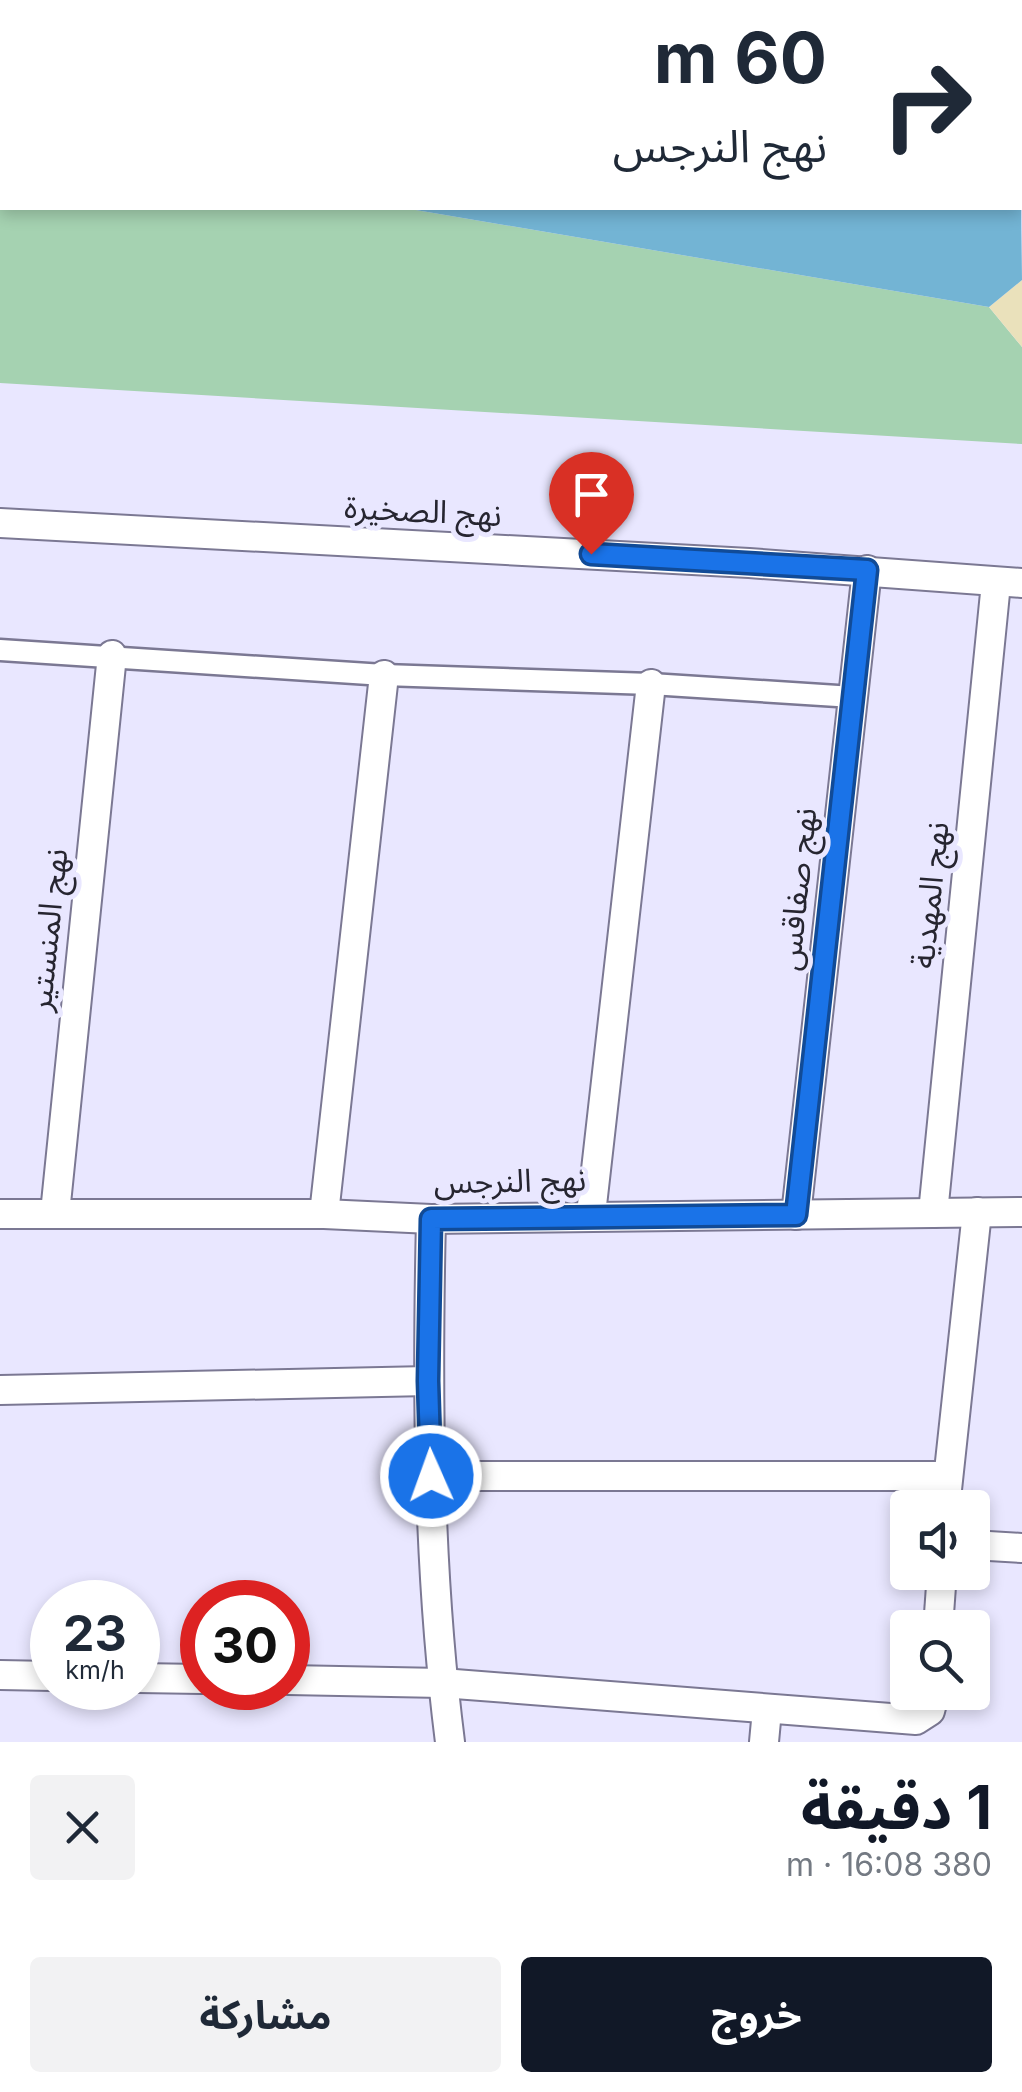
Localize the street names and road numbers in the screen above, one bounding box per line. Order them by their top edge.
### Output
street label: نهج الصخيرة [343,487,503,539]
street label: نهج صفاقس [769,806,829,973]
street label: نهج المهدية [902,820,962,971]
street label: نهج المنستير [19,846,80,1015]
street label: نهج النرجس [433,1160,587,1206]

